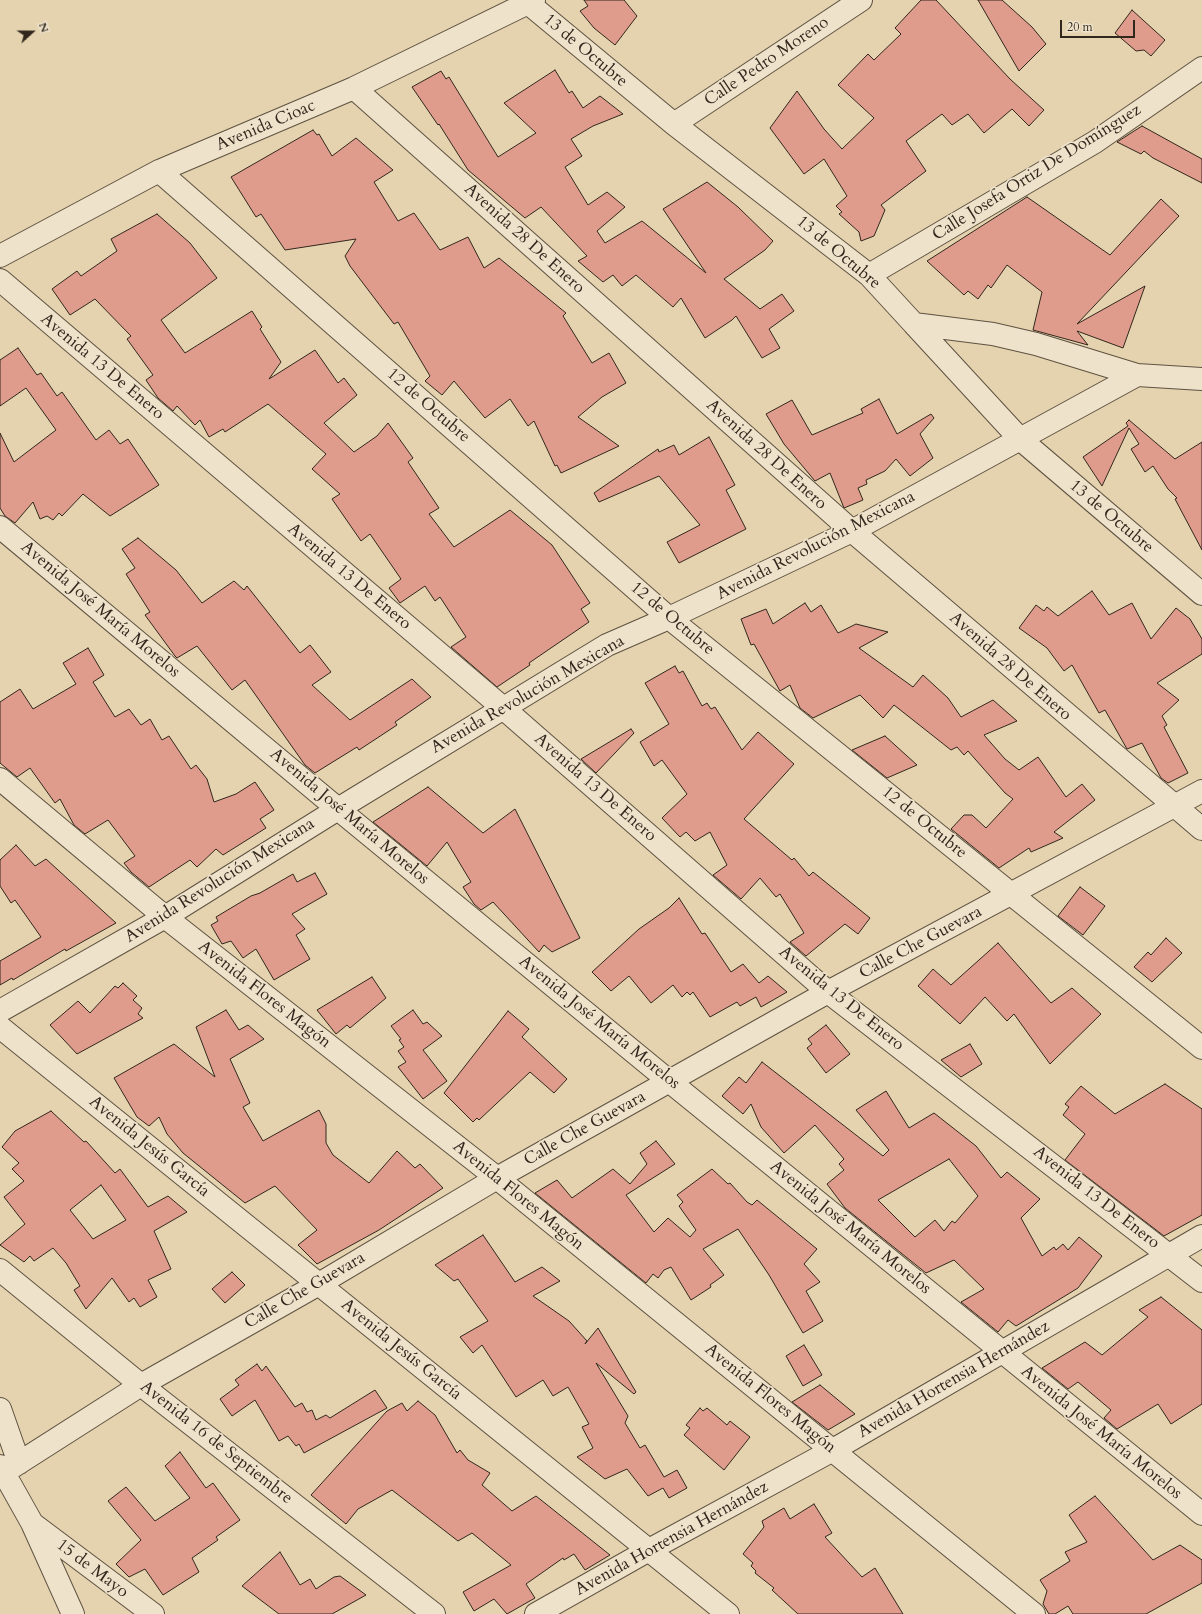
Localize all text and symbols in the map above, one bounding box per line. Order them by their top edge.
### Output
street label: 13 de Octubre [539,10,631,92]
north arrow [12,12,52,52]
scale bar [1062,12,1137,38]
street label: Calle Pedro Moreno [701,13,833,111]
text: 20 m [1067,19,1093,35]
text: N [35,20,52,35]
street label: Avenida Cioac [213,96,319,156]
street label: Calle Josefa Ortiz De Domínguez [929,100,1145,246]
street label: Avenida 28 De Enero [460,180,588,298]
street label: 13 de Octubre [792,212,884,294]
street label: Avenida 13 De Enero [36,309,168,425]
street label: 12 de Octubre [382,364,474,448]
street label: Avenida 28 De Enero [702,396,830,514]
street label: 13 de Octubre [1065,476,1157,558]
street label: Avenida Revolución Mexicana [713,487,919,605]
street label: Avenida 13 De Enero [283,519,415,635]
street label: Avenida José María Morelos [16,537,184,683]
street label: 12 de Octubre [626,578,718,660]
street label: Avenida 28 De Enero [945,608,1075,726]
street label: Avenida Revolución Mexicana [428,631,628,759]
street label: Avenida 13 De Enero [530,729,660,847]
street label: Avenida José María Morelos [265,744,433,890]
street label: 12 de Octubre [877,783,971,863]
street label: Avenida Revolución Mexicana [121,814,319,948]
street label: Calle Che Guevara [856,902,986,984]
street label: Avenida Flores Magón [194,937,334,1053]
street label: Avenida 13 De Enero [774,942,908,1056]
street label: Avenida José María Morelos [514,952,684,1094]
street label: Calle Che Guevara [521,1087,649,1171]
street label: Avenida Jesús García [85,1092,213,1202]
street label: Avenida Flores Magón [448,1137,588,1255]
street label: Avenida 13 De Enero [1029,1142,1163,1254]
street label: Avenida José María Morelos [765,1157,935,1299]
street label: Calle Che Guevara [241,1248,369,1334]
street label: Avenida Jesús García [337,1295,465,1405]
street label: Avenida Hortensia Hernández [855,1317,1053,1443]
street label: Avenida Flores Magón [700,1340,840,1458]
street label: Avenida José María Morelos [1016,1362,1186,1504]
street label: Avenida 16 de Septiembre [136,1377,296,1509]
street label: Avenida Hortensia Hernández [572,1477,772,1601]
street label: 15 de Mayo [52,1535,132,1603]

